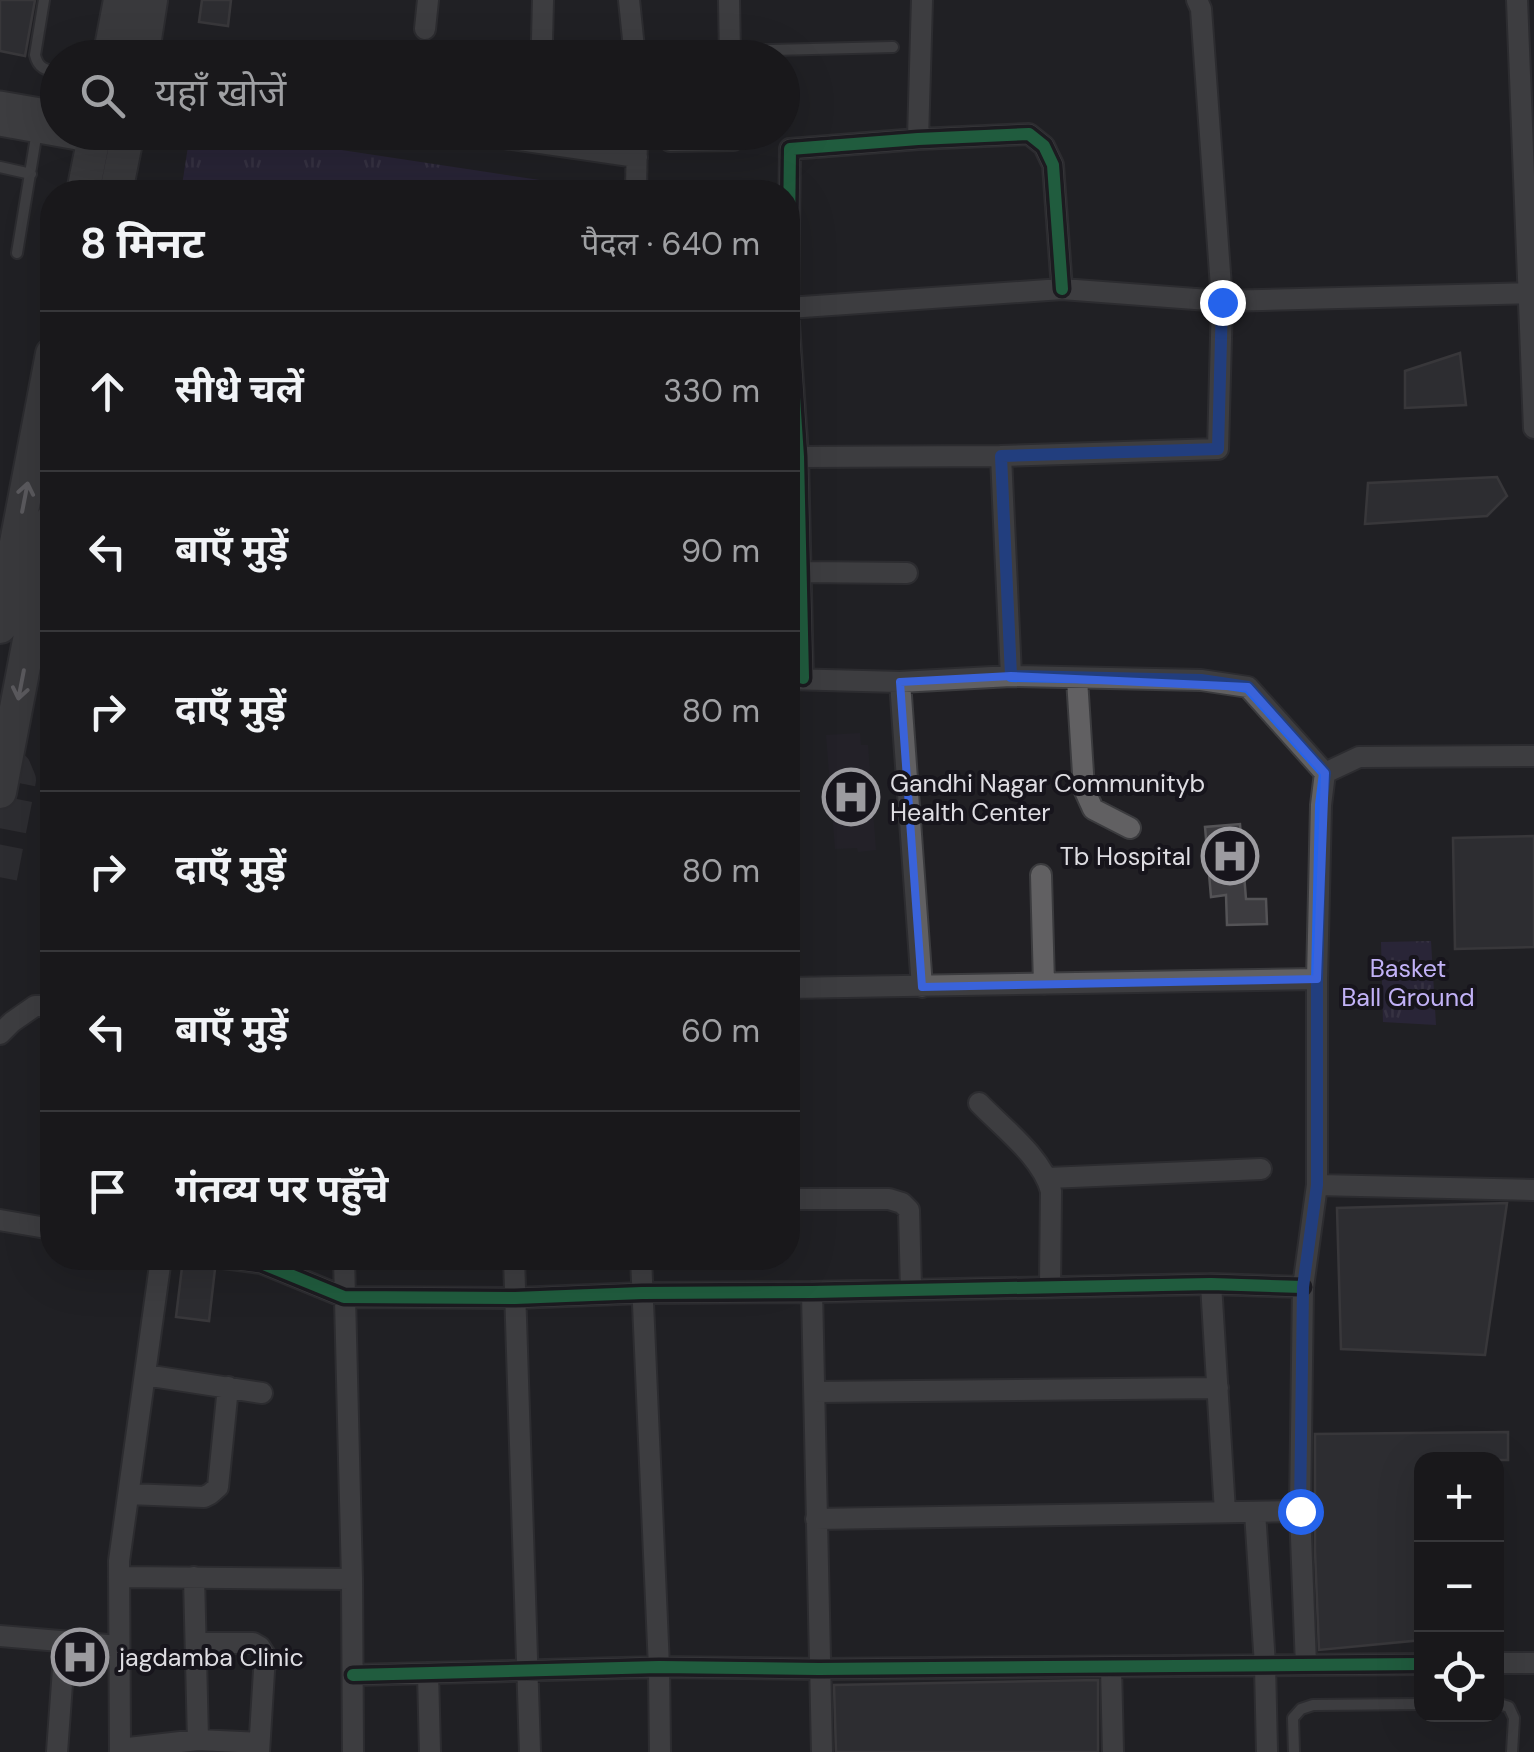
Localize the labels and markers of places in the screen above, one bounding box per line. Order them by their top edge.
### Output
hospital icon: Gandhi Nagar Communityb Health Center [821,767,881,827]
place label: Gandhi Nagar Communityb Health Center [890,767,1205,829]
hospital icon: Tb Hospital [1200,826,1260,886]
place label: Tb Hospital [1060,840,1191,873]
hospital icon: jagdamba Clinic [50,1627,110,1687]
place label: jagdamba Clinic [118,1641,304,1674]

